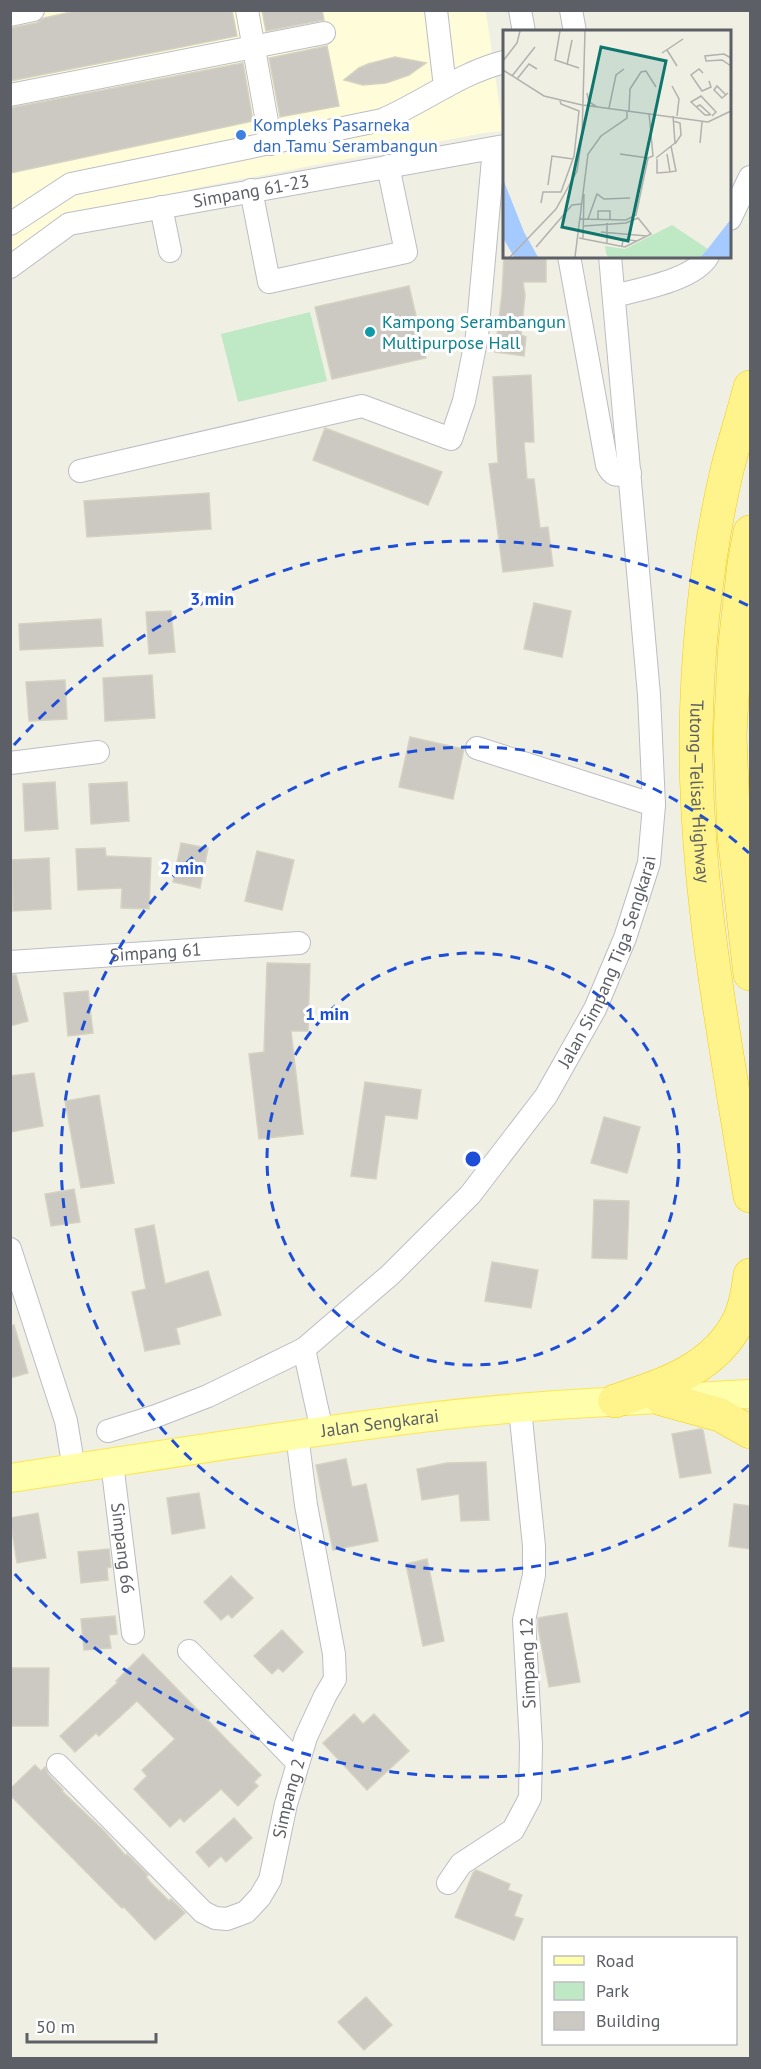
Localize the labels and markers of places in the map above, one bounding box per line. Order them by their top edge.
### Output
place label: Kompleks Pasarneka dan Tamu Serambangun [253,113,438,157]
marker: Kompleks Pasarneka dan Tamu Serambangun [234,128,248,142]
place label: Kampong Serambangun Multipurpose Hall [382,310,566,354]
marker: Kampong Serambangun Multipurpose Hall [363,325,377,339]
centre of rings [463,1149,483,1169]

